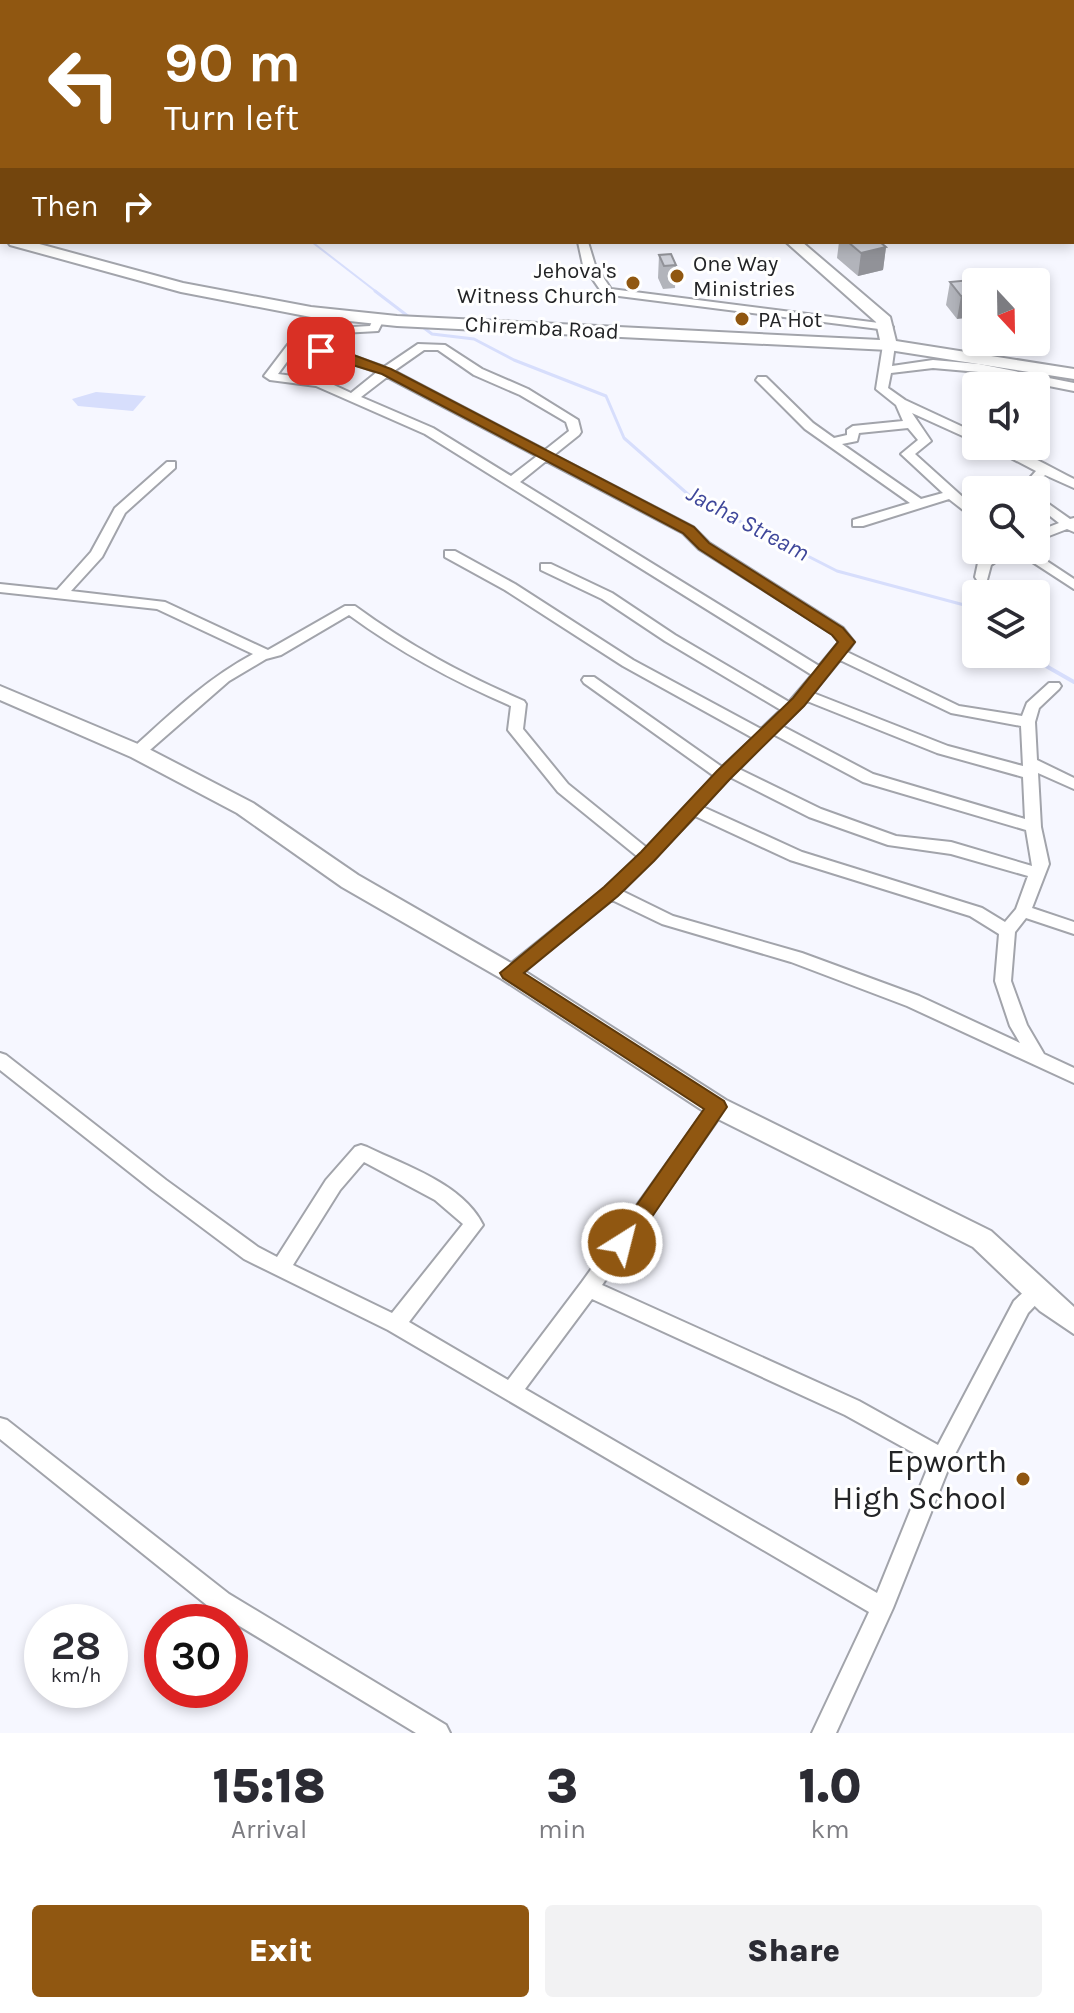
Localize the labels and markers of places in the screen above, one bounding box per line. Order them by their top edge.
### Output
place label: One Way Ministries [693,251,795,302]
place label: Jehova's Witness Church [457,258,617,309]
marker: One Way Ministries [668,267,686,285]
marker: Jehova's Witness Church [624,274,642,292]
place label: PA Hot [758,307,822,333]
marker: PA Hot [733,310,751,328]
pin [287,317,355,385]
place label: Epworth High School [832,1443,1007,1517]
marker: Epworth High School [1014,1470,1032,1488]

